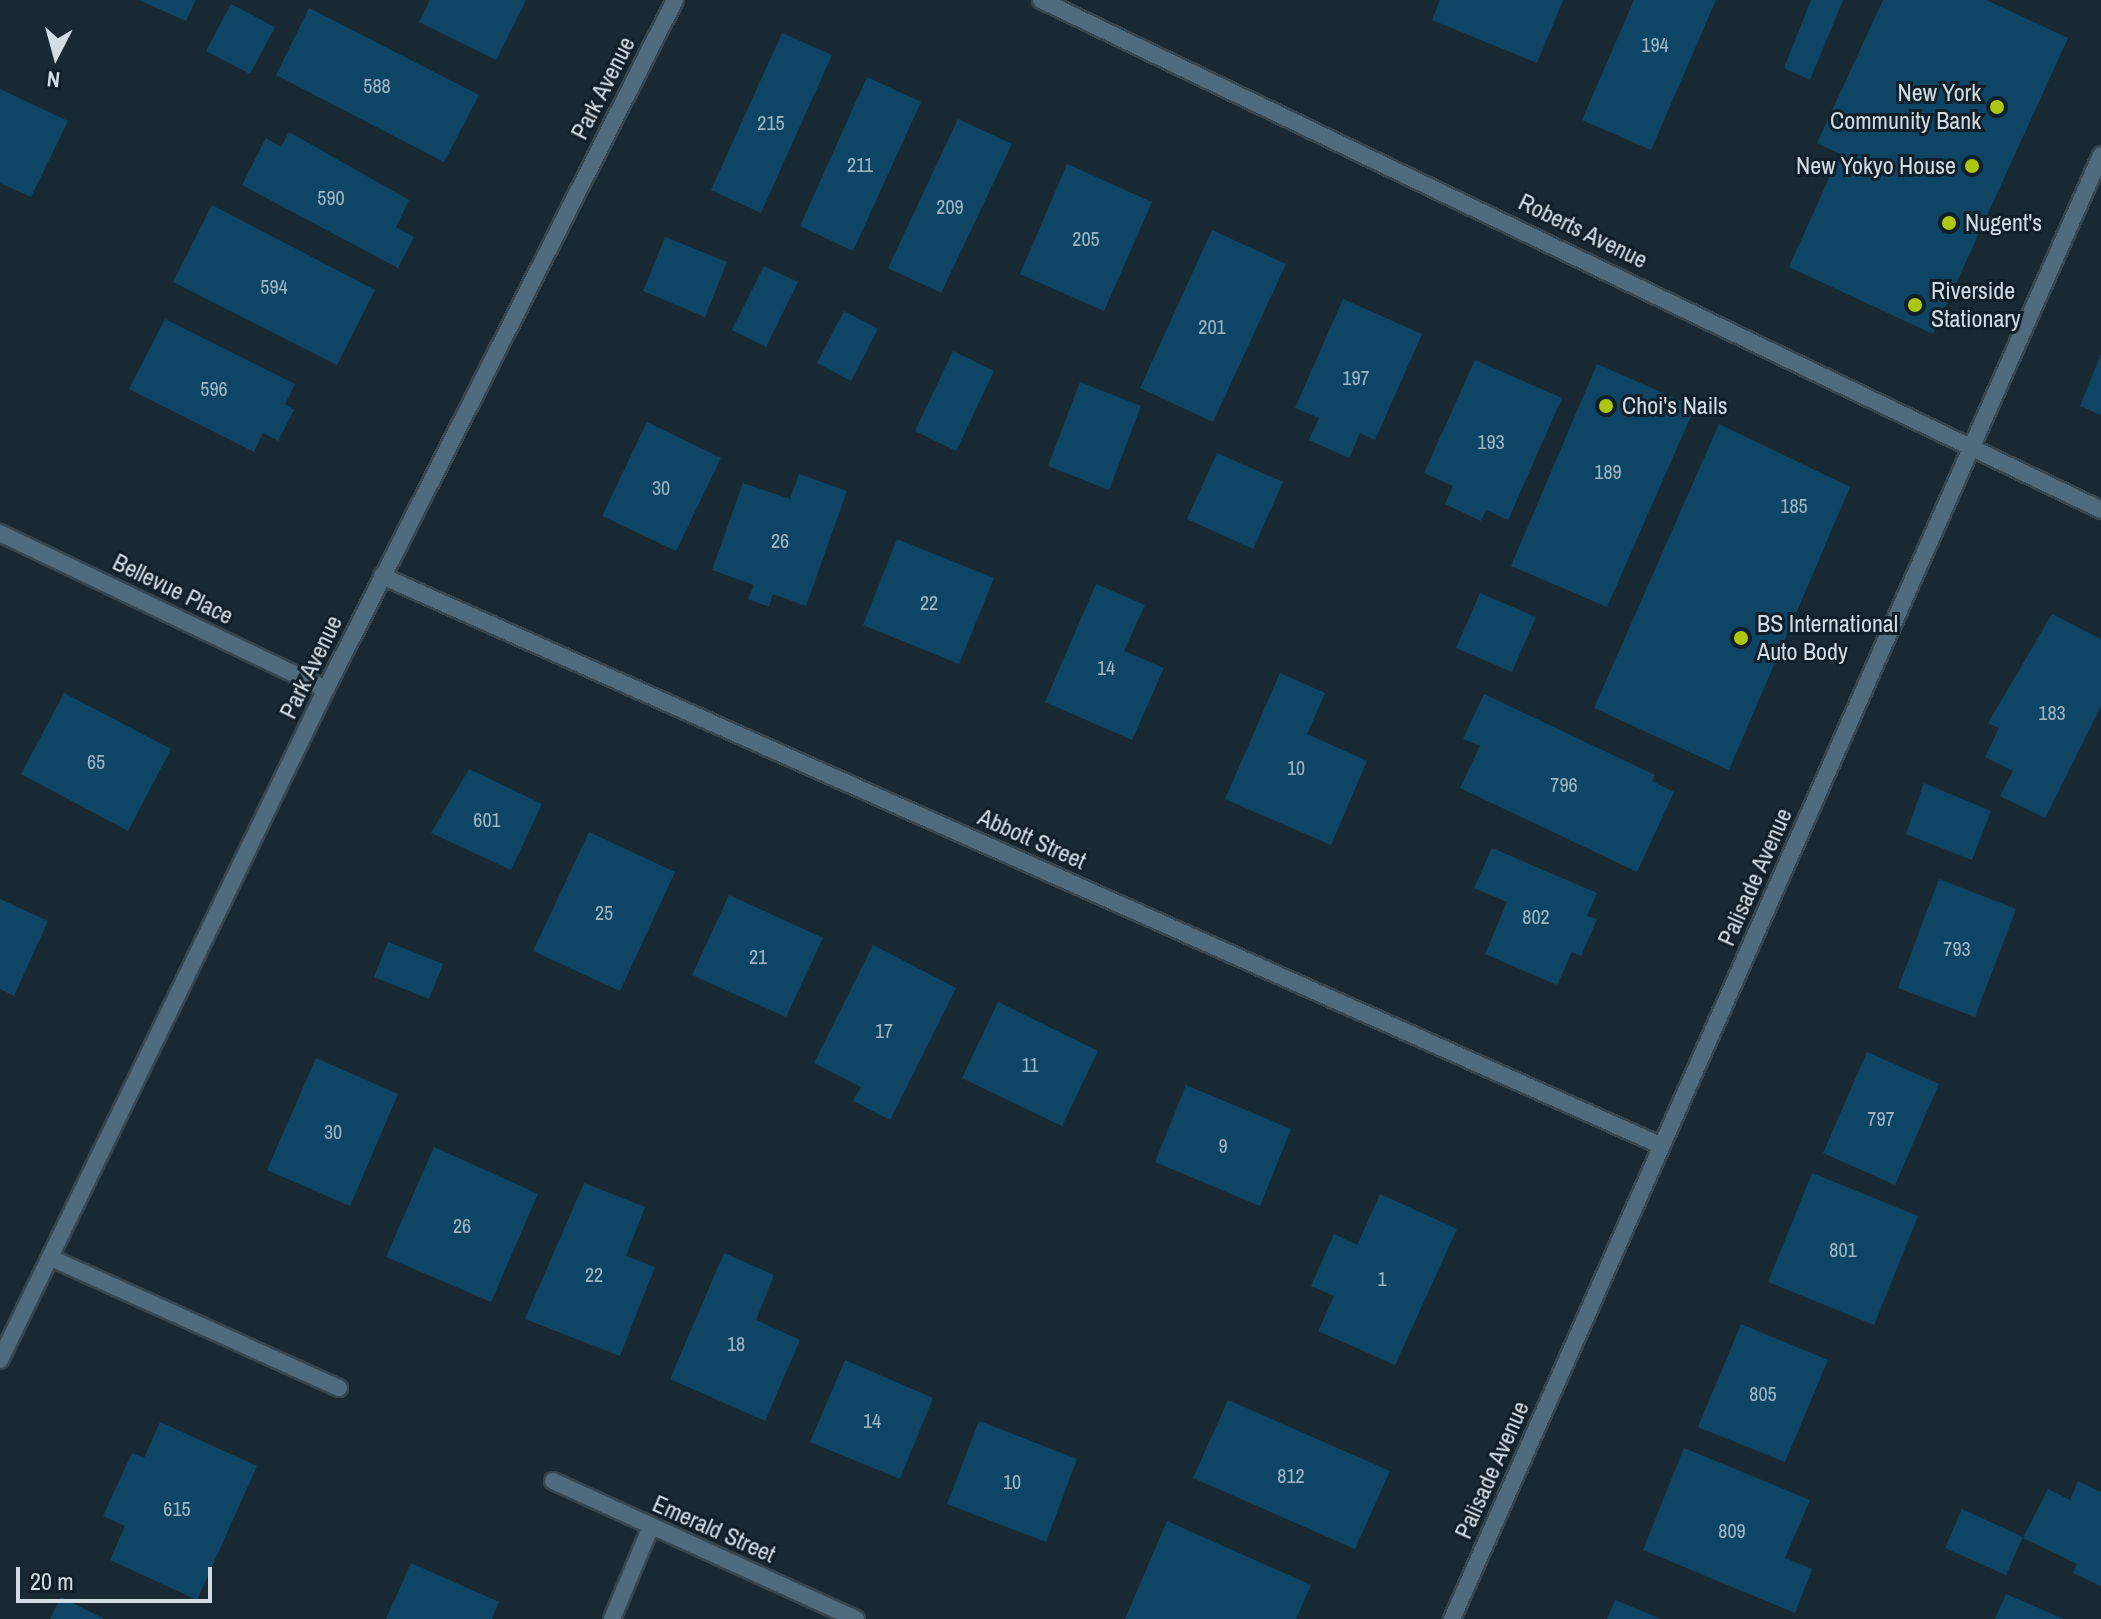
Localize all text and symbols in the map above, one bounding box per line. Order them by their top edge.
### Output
north arrow [16,16,96,96]
street label: Park Avenue [565,31,641,145]
house number: 194 [1641,32,1669,56]
text: N [45,64,62,95]
house number: 588 [363,73,391,97]
place label: New York Community Bank [1830,79,1981,135]
marker: New York Community Bank [1988,98,2006,116]
house number: 215 [757,110,785,134]
house number: 211 [847,152,873,176]
place label: New Yokyo House [1796,152,1956,180]
marker: New Yokyo House [1963,157,1981,175]
house number: 590 [317,185,345,209]
street label: Roberts Avenue [1513,187,1653,275]
house number: 209 [936,194,964,218]
place label: Nugent's [1965,209,2042,237]
marker: Nugent's [1940,214,1958,232]
house number: 205 [1072,226,1100,250]
house number: 594 [260,274,288,298]
place label: Riverside Stationary [1931,277,2021,333]
marker: Riverside Stationary [1906,296,1924,314]
house number: 201 [1198,314,1226,338]
house number: 197 [1342,365,1370,389]
house number: 596 [200,376,228,400]
place label: Choi's Nails [1622,392,1727,420]
marker: Choi's Nails [1597,397,1615,415]
house number: 193 [1477,429,1505,453]
house number: 189 [1594,459,1622,483]
house number: 30 [652,475,670,499]
house number: 185 [1780,493,1808,517]
house number: 26 [771,528,789,552]
street label: Bellevue Place [108,548,238,630]
house number: 22 [920,590,938,614]
street label: Park Avenue [273,610,349,724]
place label: BS International Auto Body [1757,610,1898,666]
marker: BS International Auto Body [1732,629,1750,647]
house number: 14 [1097,655,1115,679]
house number: 183 [2038,700,2066,724]
house number: 65 [87,749,105,773]
house number: 10 [1287,755,1305,779]
house number: 796 [1550,772,1578,796]
street label: Abbott Street [974,802,1090,876]
street label: Palisade Avenue [1712,803,1798,951]
house number: 601 [473,807,501,831]
house number: 25 [595,900,613,924]
house number: 802 [1522,904,1550,928]
house number: 793 [1943,936,1971,960]
house number: 21 [749,944,767,968]
house number: 17 [875,1018,893,1042]
house number: 11 [1021,1052,1039,1076]
house number: 797 [1867,1106,1895,1130]
house number: 30 [324,1119,342,1143]
house number: 9 [1218,1133,1228,1157]
house number: 26 [453,1213,471,1237]
house number: 801 [1829,1237,1857,1261]
house number: 22 [585,1262,603,1286]
house number: 1 [1377,1266,1387,1290]
house number: 18 [727,1331,745,1355]
house number: 805 [1749,1381,1777,1405]
street label: Palisade Avenue [1449,1396,1535,1544]
house number: 14 [863,1408,881,1432]
house number: 812 [1277,1463,1305,1487]
house number: 10 [1003,1469,1021,1493]
street label: Emerald Street [648,1489,780,1569]
house number: 615 [163,1496,191,1520]
house number: 809 [1718,1518,1746,1542]
scale bar [20,1551,216,1601]
text: 20 m [30,1565,74,1597]

